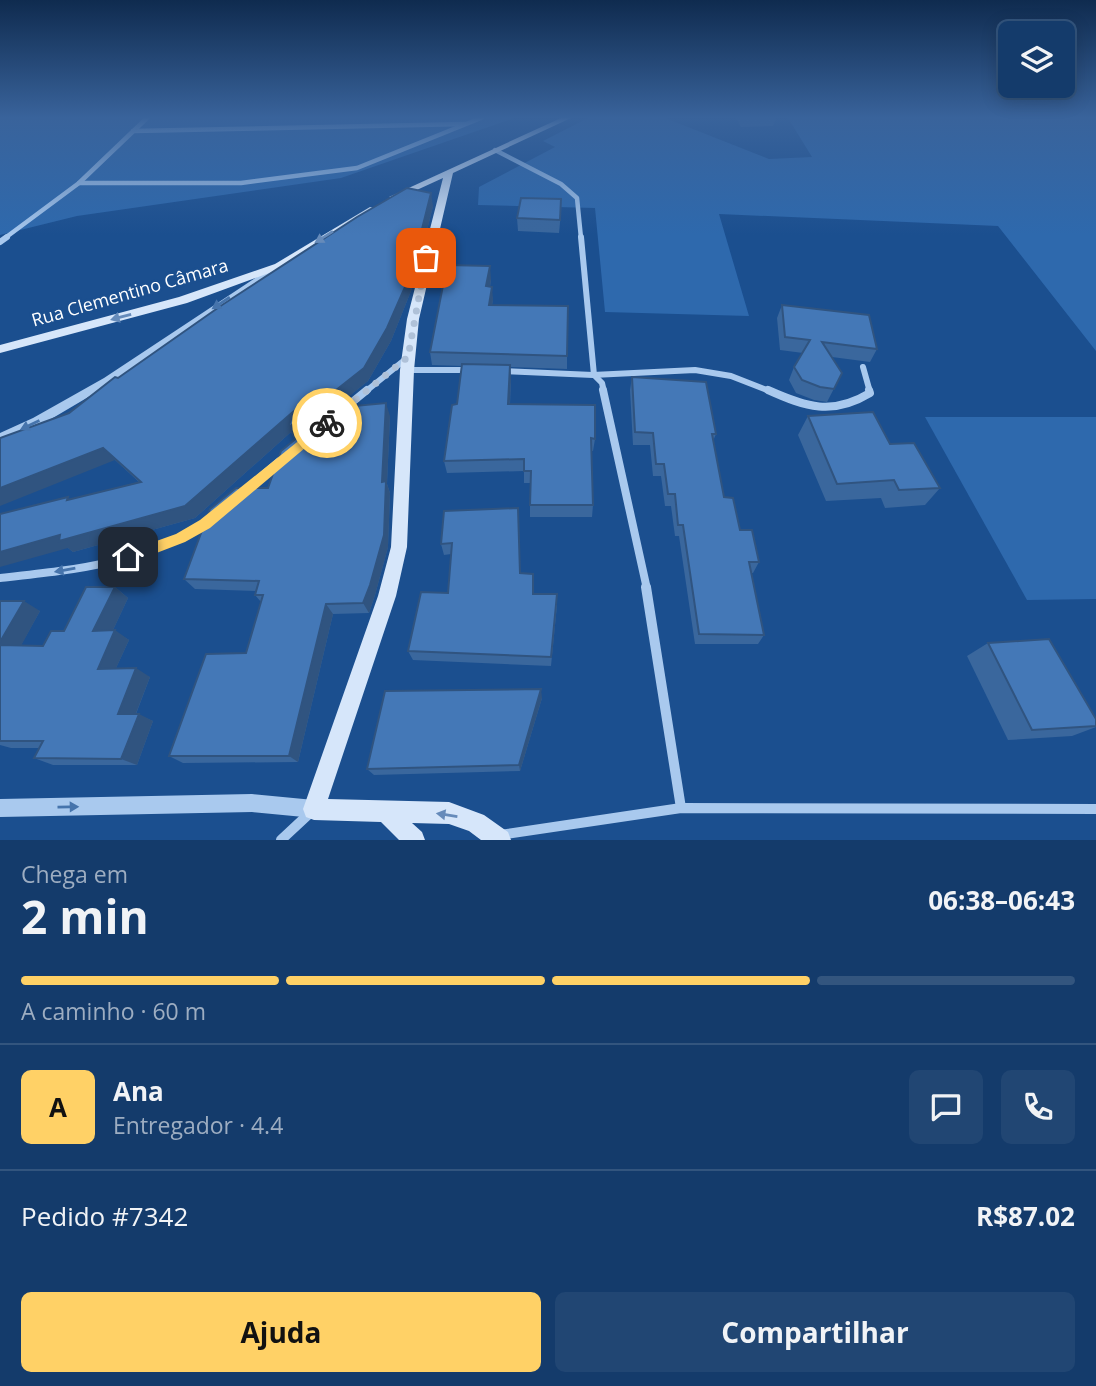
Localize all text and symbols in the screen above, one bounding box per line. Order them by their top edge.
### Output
map controls [998,21,1075,98]
button: layers [998,21,1075,98]
pin [396,228,456,288]
one-way arrow [314,231,333,244]
icon: bag [407,239,445,277]
street label: Rua Clementino Câmara [29,252,231,332]
one-way arrow [212,296,231,309]
one-way arrow [110,312,131,322]
courier [292,388,362,458]
icon: bike [308,404,346,442]
one-way arrow [20,419,40,431]
pin [98,527,158,587]
icon: home [109,538,147,576]
one-way arrow [54,565,76,576]
one-way arrow [57,801,79,813]
one-way arrow [436,809,458,820]
text: Chega em [21,858,128,890]
text: 06:38–06:43 [928,882,1075,918]
text: 2 min [21,885,149,947]
text: A caminho · 60 m [21,995,206,1027]
button: chat [909,1070,983,1144]
button: phone [1001,1070,1075,1144]
text: Ana [113,1073,164,1109]
text: A [49,1089,67,1125]
text: Entregador · 4.4 [113,1109,283,1141]
text: Pedido #7342 [21,1198,188,1234]
text: R$87.02 [976,1198,1075,1234]
button: Ajuda [21,1292,541,1372]
button: Compartilhar [555,1292,1075,1372]

